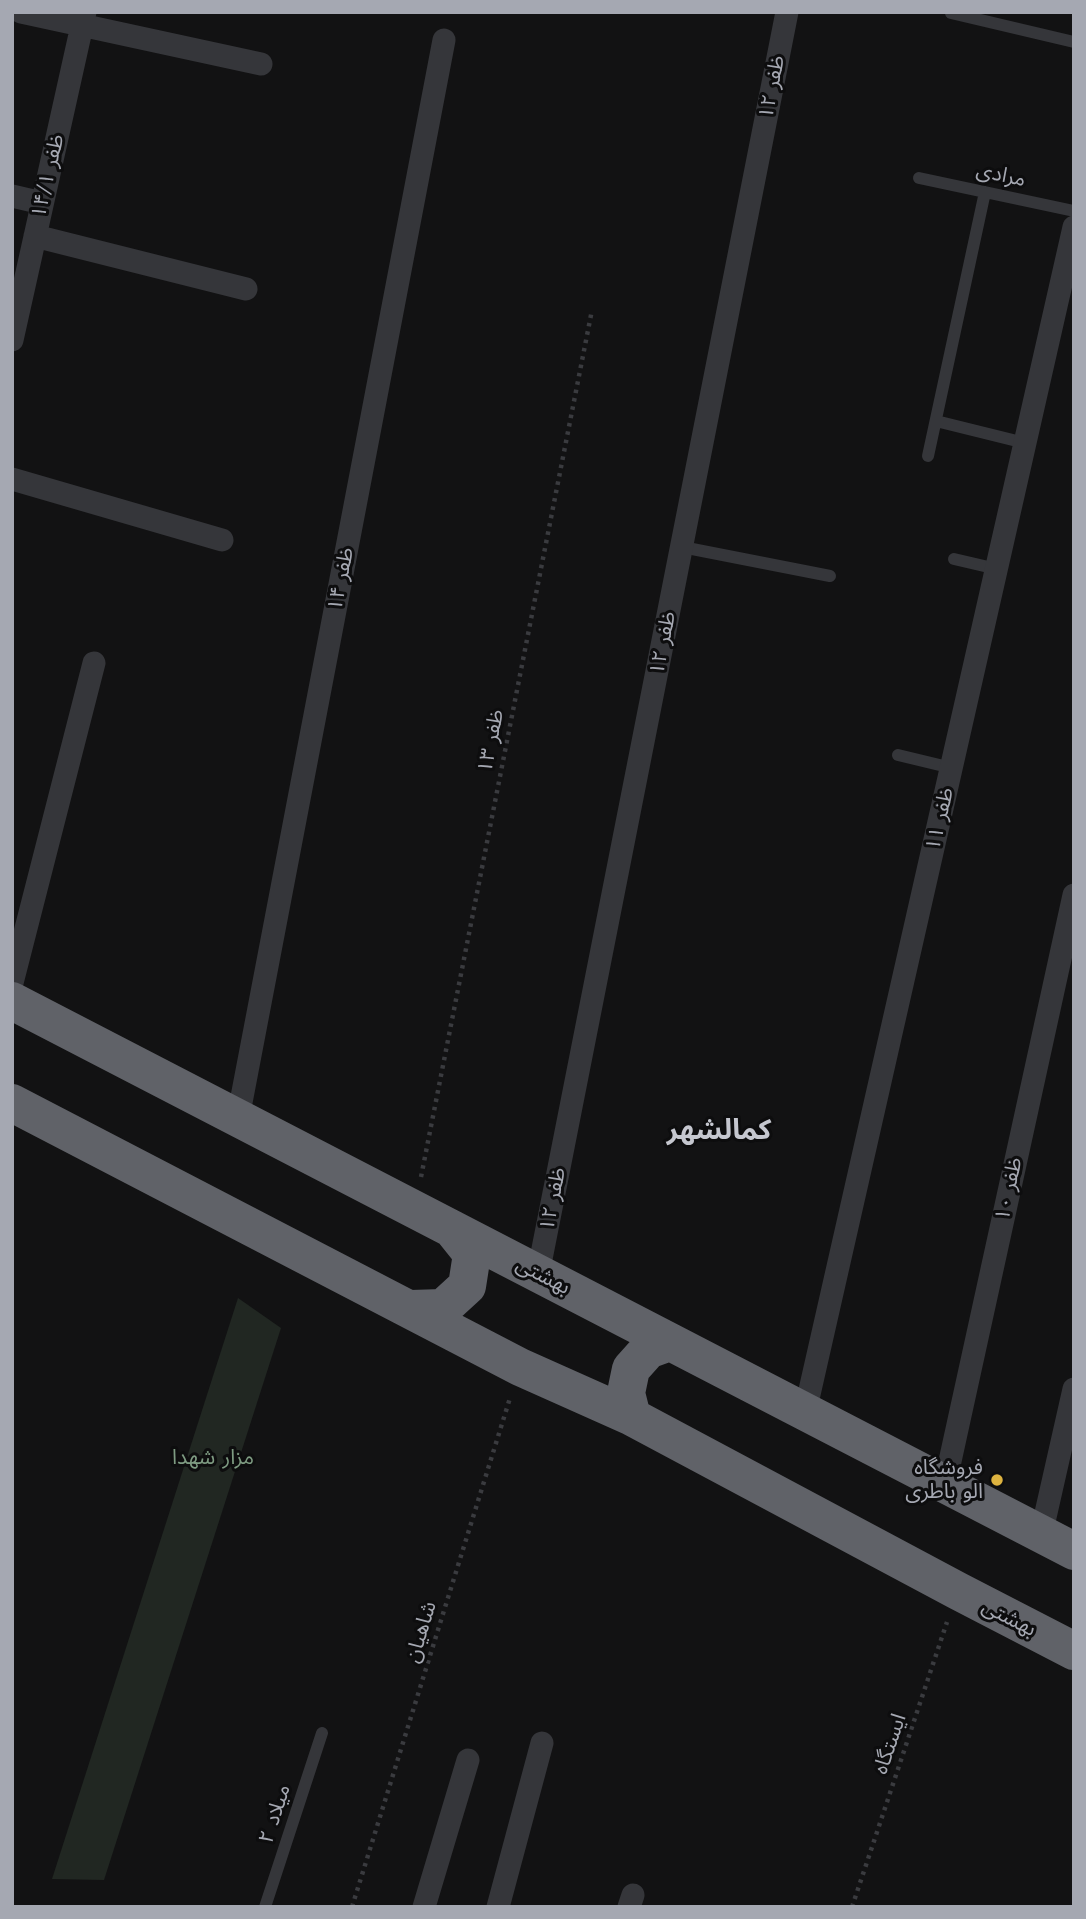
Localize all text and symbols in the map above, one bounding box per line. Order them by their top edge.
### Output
street label: ظفر ۱۲ [754,53,790,121]
street label: ظفر ۱۴/۱ [26,132,70,220]
street label: مرادی [974,157,1028,193]
street label: ظفر ۱۴ [323,545,359,613]
street label: ظفر ۱۲ [645,609,681,677]
street label: ظفر ۱۳ [473,707,509,775]
street label: ظفر ۱۱ [921,785,959,853]
district label: کمالشهر [667,1114,771,1148]
street label: ظفر ۱۰ [990,1155,1028,1223]
street label: ظفر ۱۲ [535,1165,571,1233]
street label: بهشتی [512,1252,574,1300]
park label: مزار شهدا [172,1445,254,1471]
place label: فروشگاه الو باطری [905,1455,983,1505]
marker: فروشگاه الو باطری [989,1472,1005,1488]
street label: بهشتی [978,1594,1040,1642]
street label: شاهیان [400,1598,442,1666]
street label: ایستگاه [868,1710,912,1778]
street label: میلاد ۲ [254,1781,296,1847]

